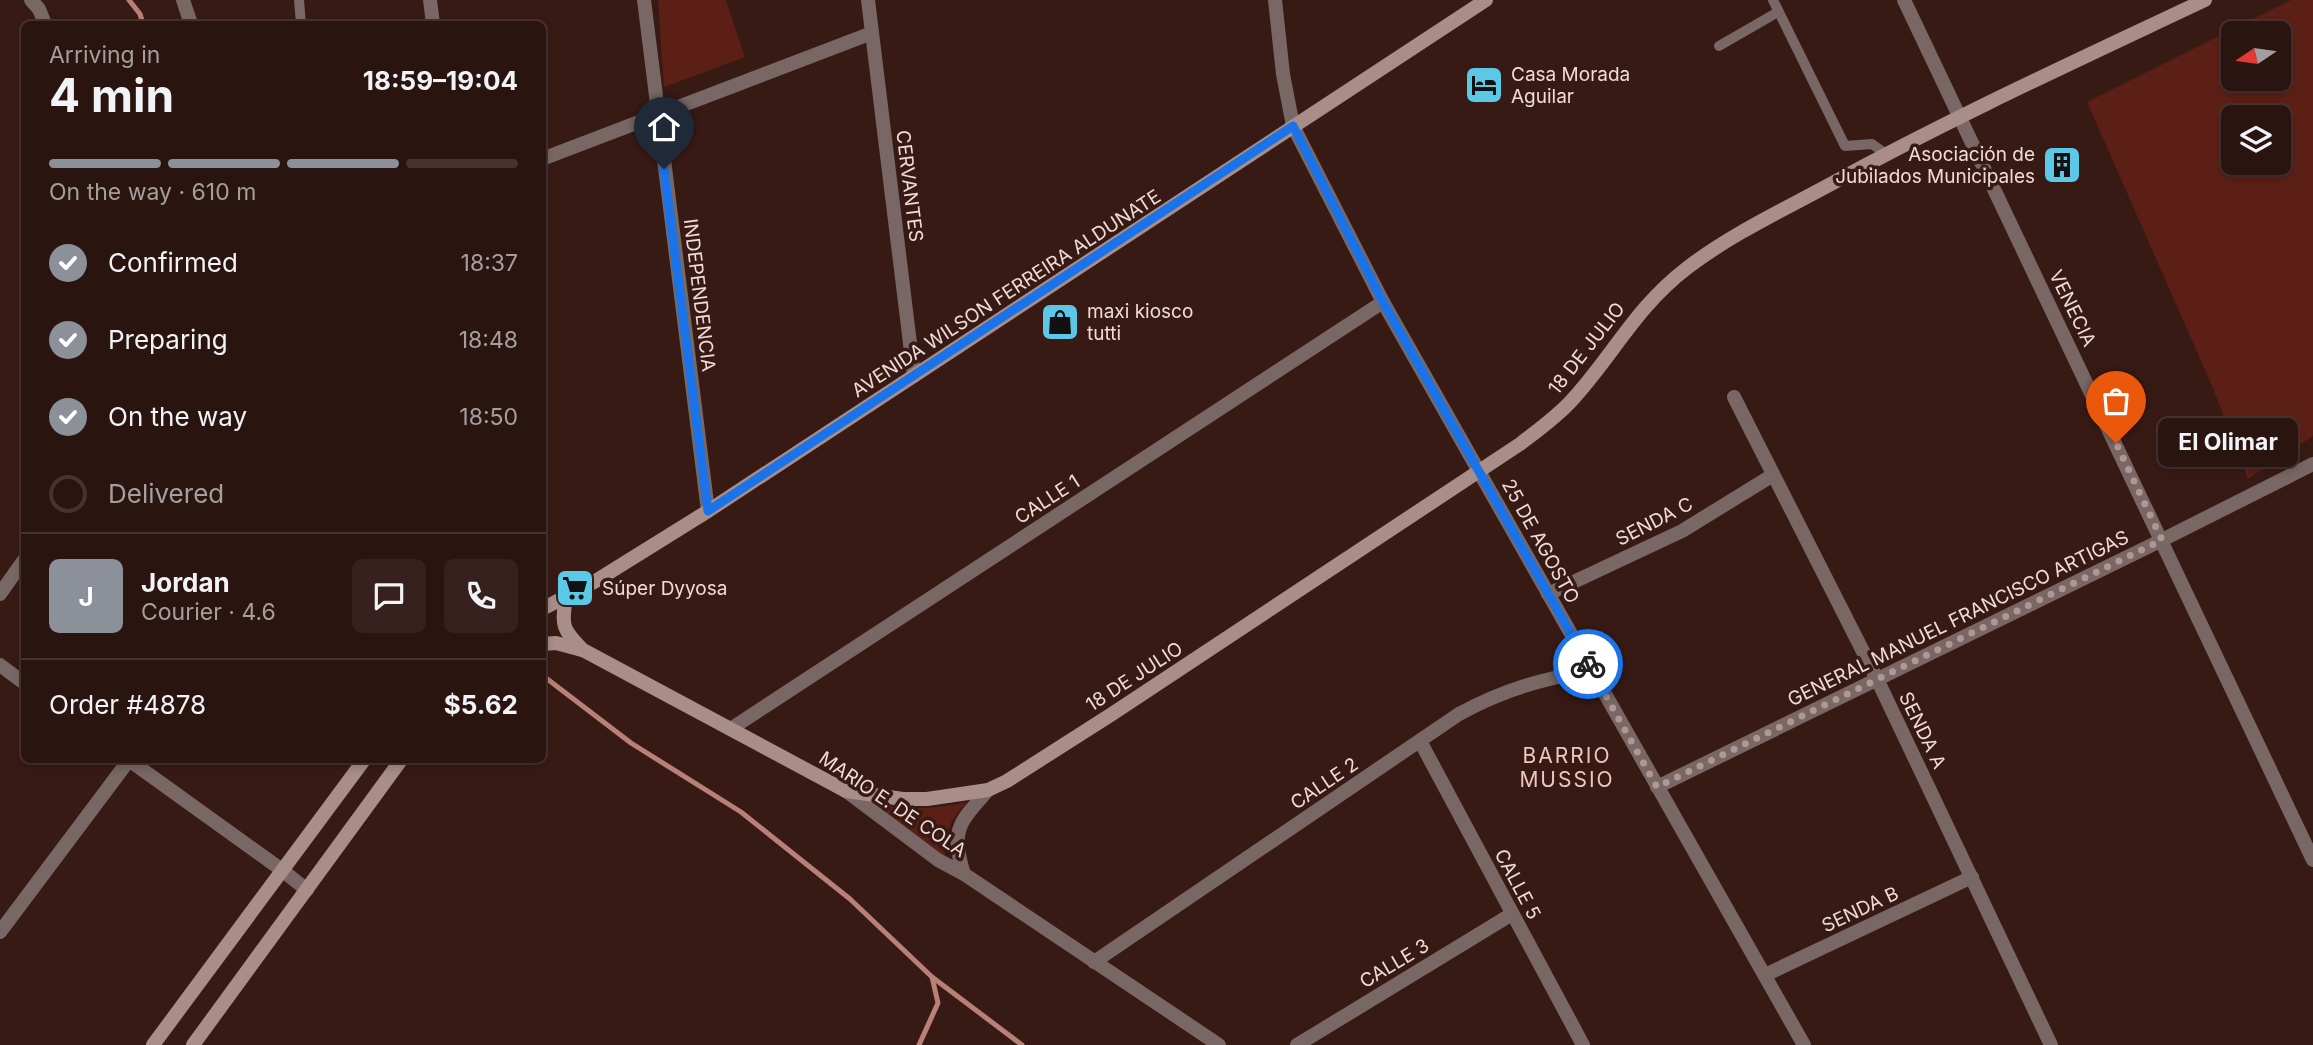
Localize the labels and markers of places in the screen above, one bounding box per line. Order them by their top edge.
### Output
place label: Casa Morada Aguilar [1511,63,1630,108]
hotel icon: Casa Morada Aguilar [1463,64,1505,106]
pin [634,97,694,169]
place label: Asociación de Jubilados Municipales [1835,143,2035,188]
building icon: Asociación de Jubilados Municipales [2041,144,2083,186]
place label: maxi kiosco tutti [1087,300,1193,345]
shop icon: maxi kiosco tutti [1039,301,1081,343]
pin [2086,371,2146,443]
callout: El Olimar [2158,418,2298,467]
supermarket icon: Súper Dyyosa [554,567,596,609]
place label: Súper Dyyosa [602,577,727,600]

